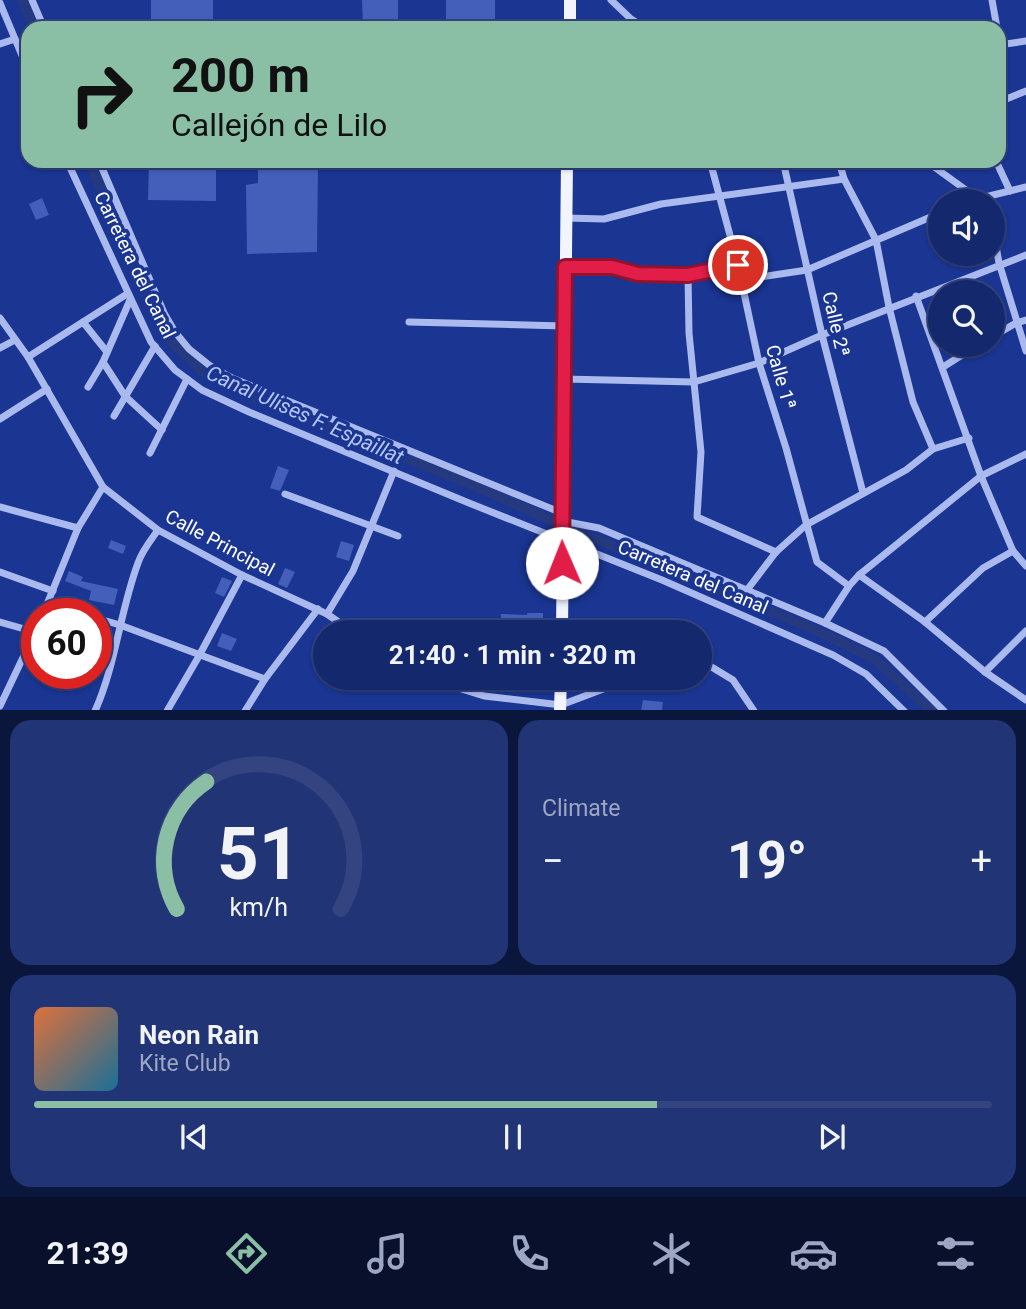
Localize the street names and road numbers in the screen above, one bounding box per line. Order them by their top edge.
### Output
street label: Carretera del Canal [89,188,181,342]
street label: Calle 2ª [817,289,855,359]
street label: Calle 1ª [761,342,801,412]
street label: Calle Principal [161,505,279,581]
street label: Carretera del Canal [614,535,772,619]

